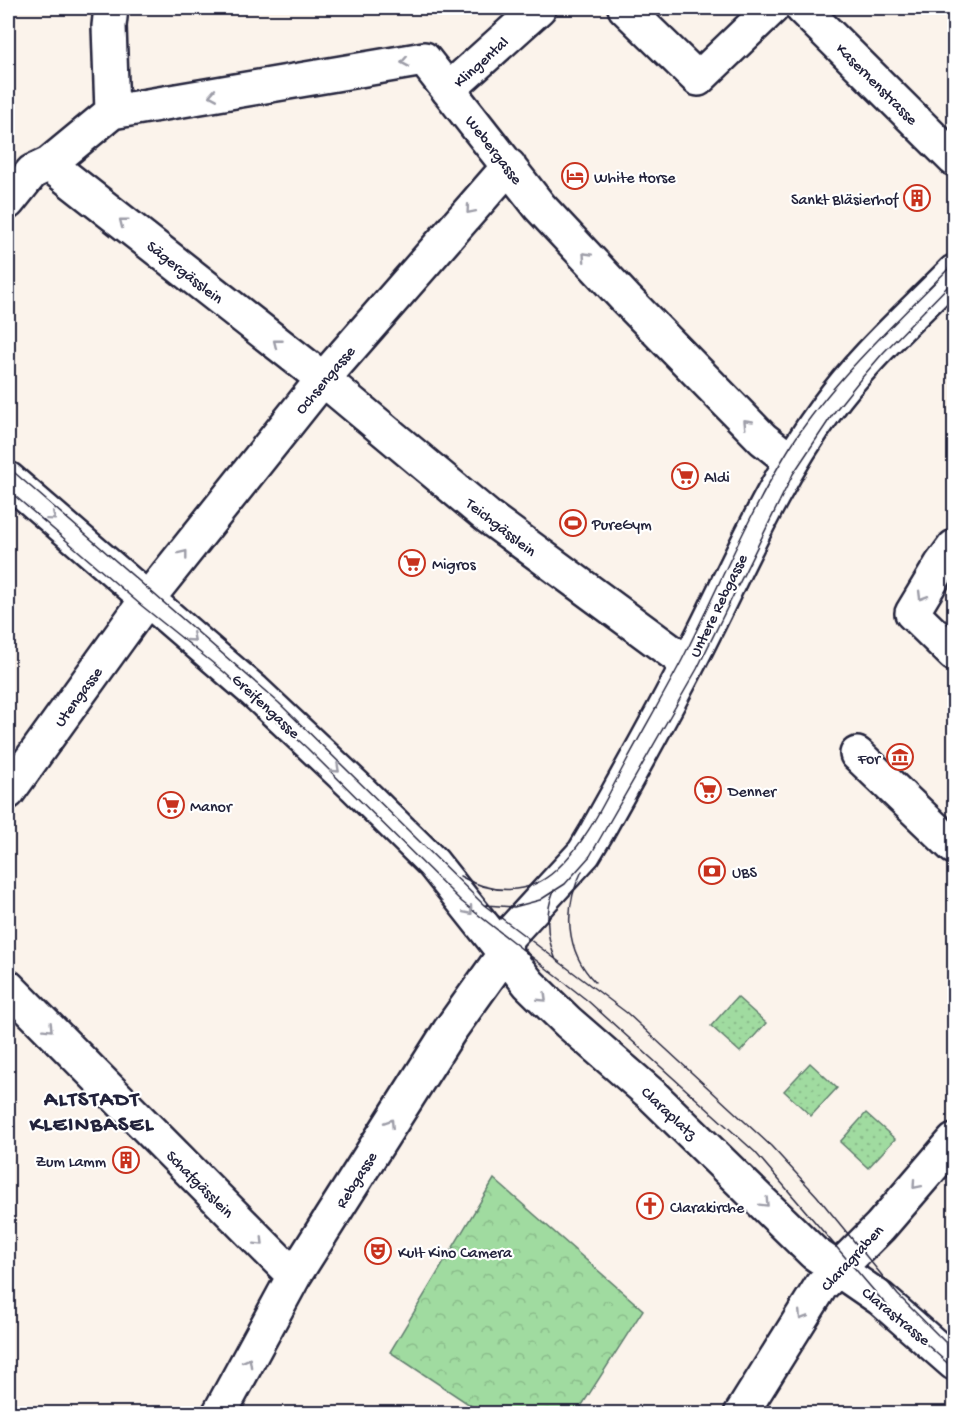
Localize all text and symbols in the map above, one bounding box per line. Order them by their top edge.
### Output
street label: Klingental [451,34,514,93]
street label: Kasernenstrasse [831,41,921,131]
one-way arrow [400,56,409,68]
one-way arrow [208,88,217,100]
street label: Webergasse [459,113,526,190]
hotel icon: White Horse [560,161,590,191]
place label: White Horse [594,170,676,189]
building icon: Sankt Bläsierhof [902,183,932,213]
place label: Sankt Bläsierhof [791,192,899,211]
one-way arrow [466,203,477,214]
one-way arrow [119,219,130,230]
street label: Sägergässlein [142,238,226,310]
one-way arrow [582,253,593,263]
one-way arrow [272,339,283,350]
street label: Ochsengasse [293,343,361,419]
one-way arrow [744,419,755,430]
supermarket icon: Aldi [670,461,700,491]
place label: Aldi [704,470,730,489]
street label: Teichgässlein [460,495,539,563]
sports icon: PureGym [558,508,588,538]
one-way arrow [45,510,56,521]
place label: PureGym [591,517,652,536]
supermarket icon: Migros [397,548,427,578]
one-way arrow [176,550,187,561]
street label: Untere Rebgasse [687,551,754,661]
place label: Migros [432,557,477,576]
one-way arrow [918,590,930,600]
one-way arrow [185,631,196,642]
street label: Utengasse [52,664,108,732]
street label: Greifengasse [227,671,303,744]
museum icon: For [885,742,915,772]
place label: For [857,751,881,770]
one-way arrow [330,762,340,773]
supermarket icon: Denner [693,775,723,805]
place label: Denner [727,784,777,803]
supermarket icon: Manor [156,790,186,820]
place label: Manor [190,799,233,818]
bank icon: UBS [697,856,727,886]
place label: UBS [732,865,757,884]
one-way arrow [462,904,473,915]
one-way arrow [535,990,546,1001]
one-way arrow [41,1021,52,1032]
street label: Claraplatz [636,1084,700,1146]
district label: ALTSTADT KLEINBASEL [29,1088,155,1139]
one-way arrow [383,1118,394,1129]
building icon: Zum Lamm [111,1145,141,1175]
street label: Schafgässlein [161,1148,237,1224]
street label: Rebgasse [333,1148,383,1213]
place label: Zum Lamm [36,1154,107,1173]
one-way arrow [912,1178,923,1189]
church icon: Clarakirche [635,1191,665,1221]
one-way arrow [757,1196,768,1207]
place label: Clarakirche [670,1200,745,1219]
street label: Claragraben [818,1222,889,1296]
one-way arrow [252,1234,263,1245]
theatre icon: Kult Kino Camera [363,1236,393,1266]
place label: Kult Kino Camera [398,1245,513,1264]
street label: Clarastrasse [857,1284,933,1352]
one-way arrow [798,1310,810,1320]
one-way arrow [241,1358,252,1368]

